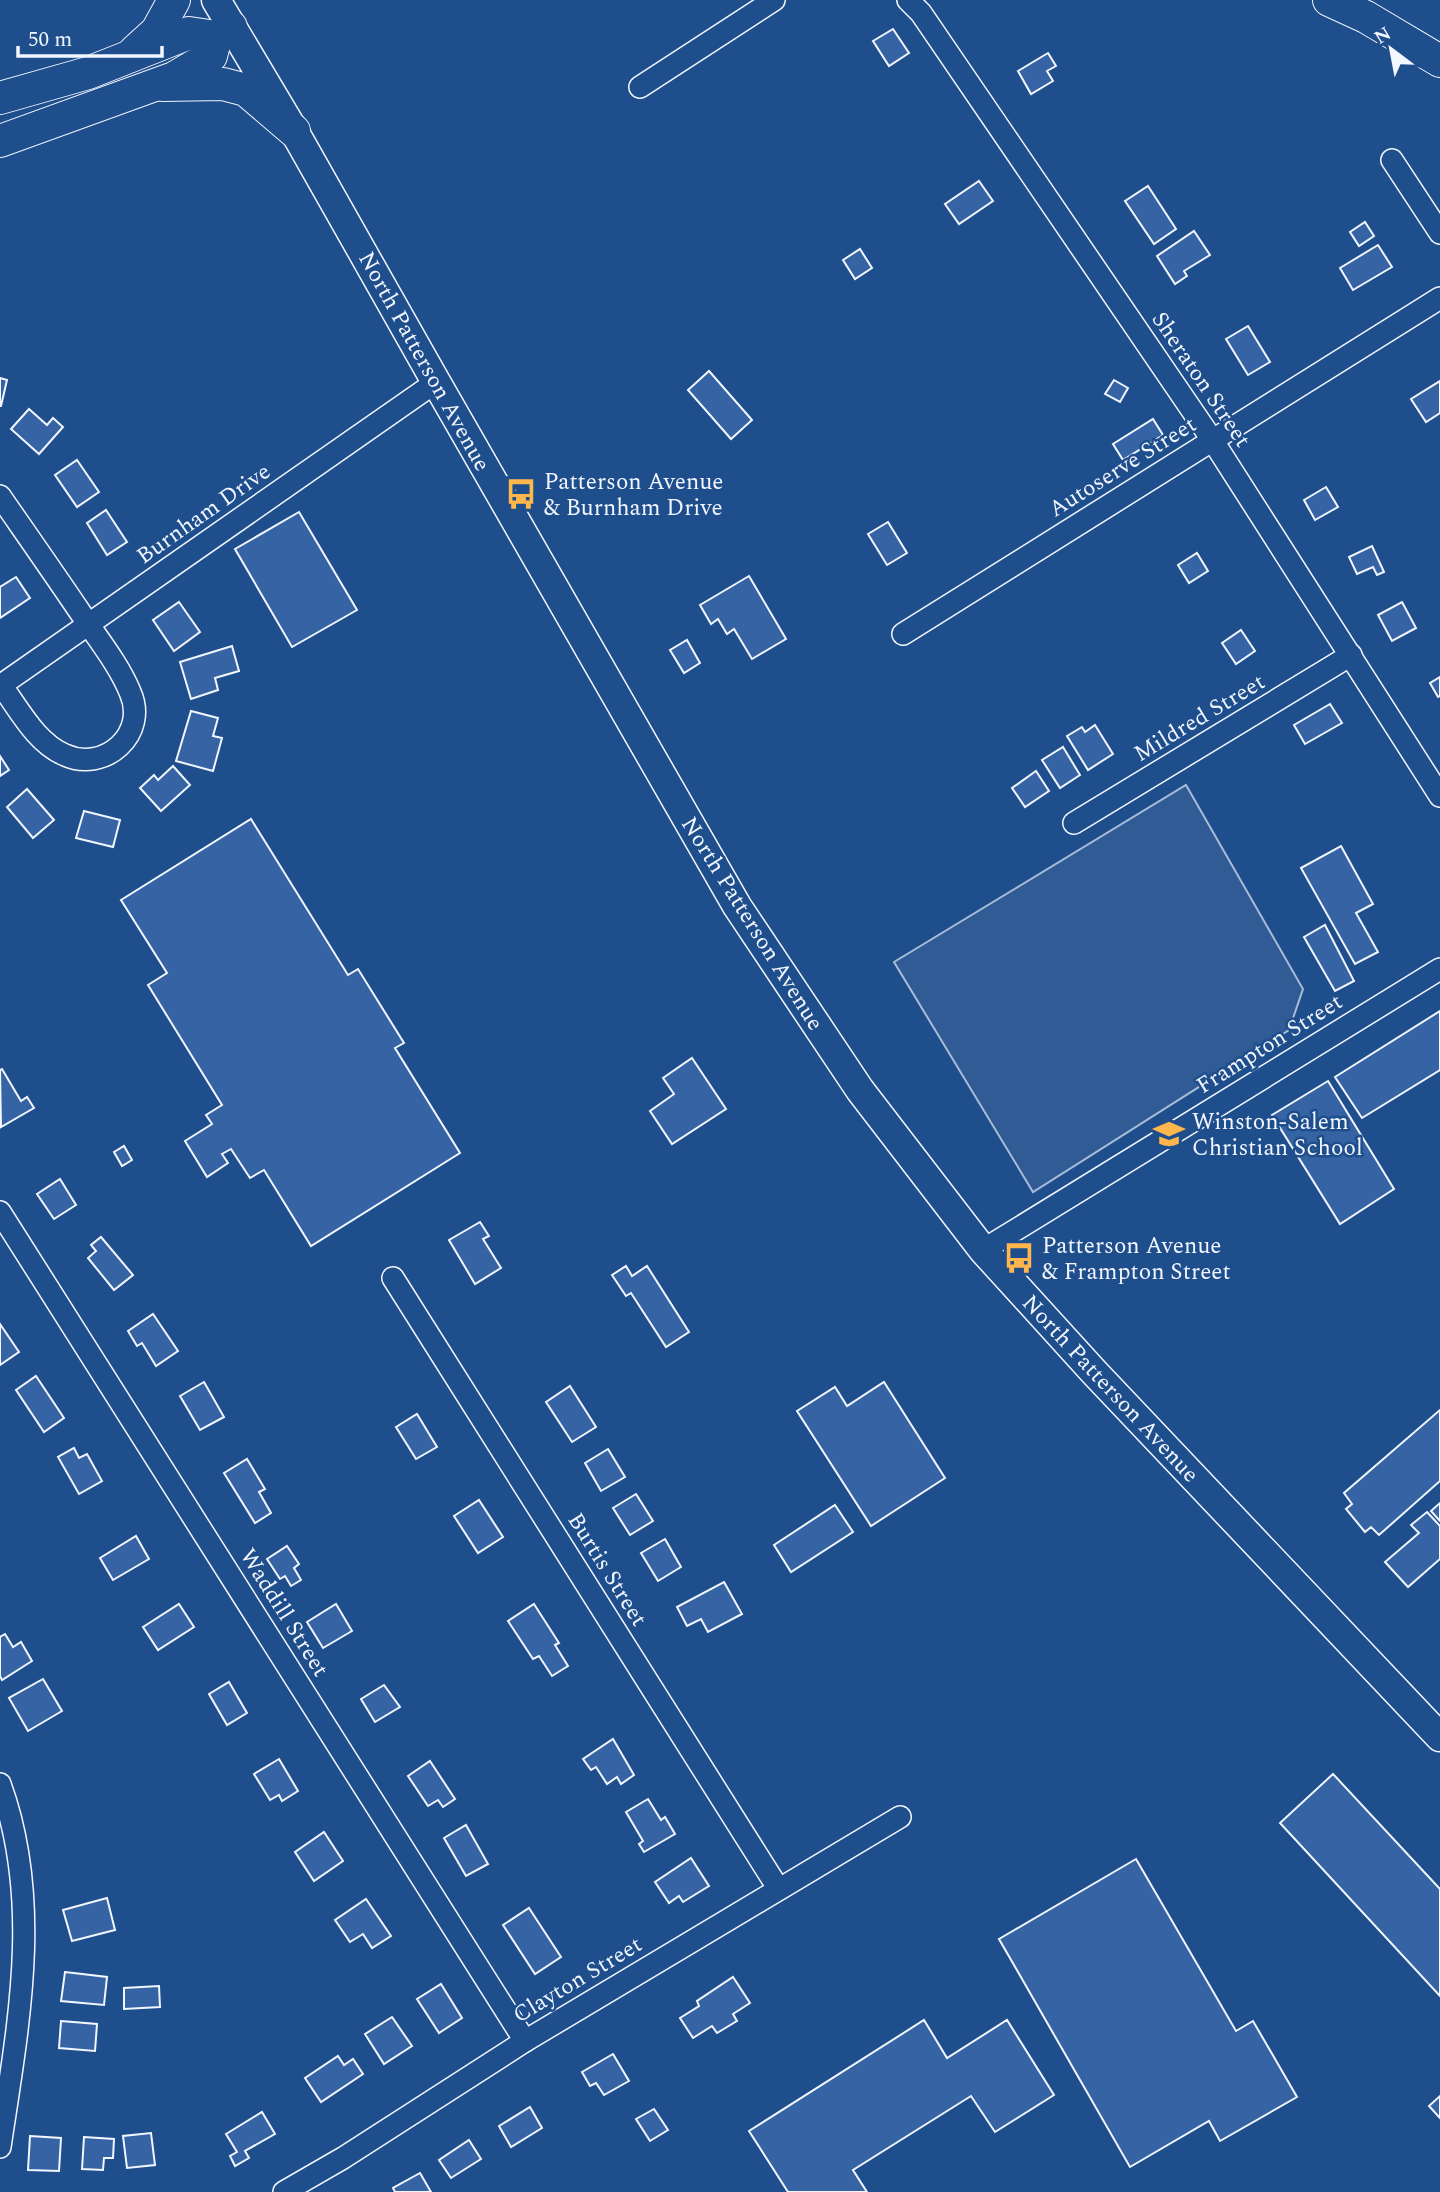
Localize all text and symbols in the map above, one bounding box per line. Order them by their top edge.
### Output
scale bar [18,14,161,58]
north arrow [1356,14,1426,84]
text: N [1369,19,1397,52]
text: 50 m [28,24,72,56]
street label: North Patterson Avenue [349,245,499,478]
street label: Sheraton Street [1142,305,1259,455]
street label: Autoserve Street [1042,408,1204,527]
street label: Burnham Drive [130,455,278,574]
place label: Patterson Avenue & Burnham Drive [544,465,723,526]
bus stop icon: Patterson Avenue & Burnham Drive [504,477,538,511]
street label: Mildred Street [1127,665,1272,771]
street label: North Patterson Avenue [672,810,832,1038]
street label: Frampton Street [1190,985,1350,1103]
place label: Winston-Salem Christian School [1192,1105,1363,1166]
school or university icon: Winston-Salem Christian School [1152,1117,1186,1151]
place label: Patterson Avenue & Frampton Street [1042,1229,1231,1290]
bus stop icon: Patterson Avenue & Frampton Street [1002,1241,1036,1275]
street label: North Patterson Avenue [1013,1287,1207,1491]
street label: Burtis Street [558,1506,656,1634]
street label: Waddill Street [230,1542,337,1684]
street label: Clayton Street [506,1928,649,2033]

